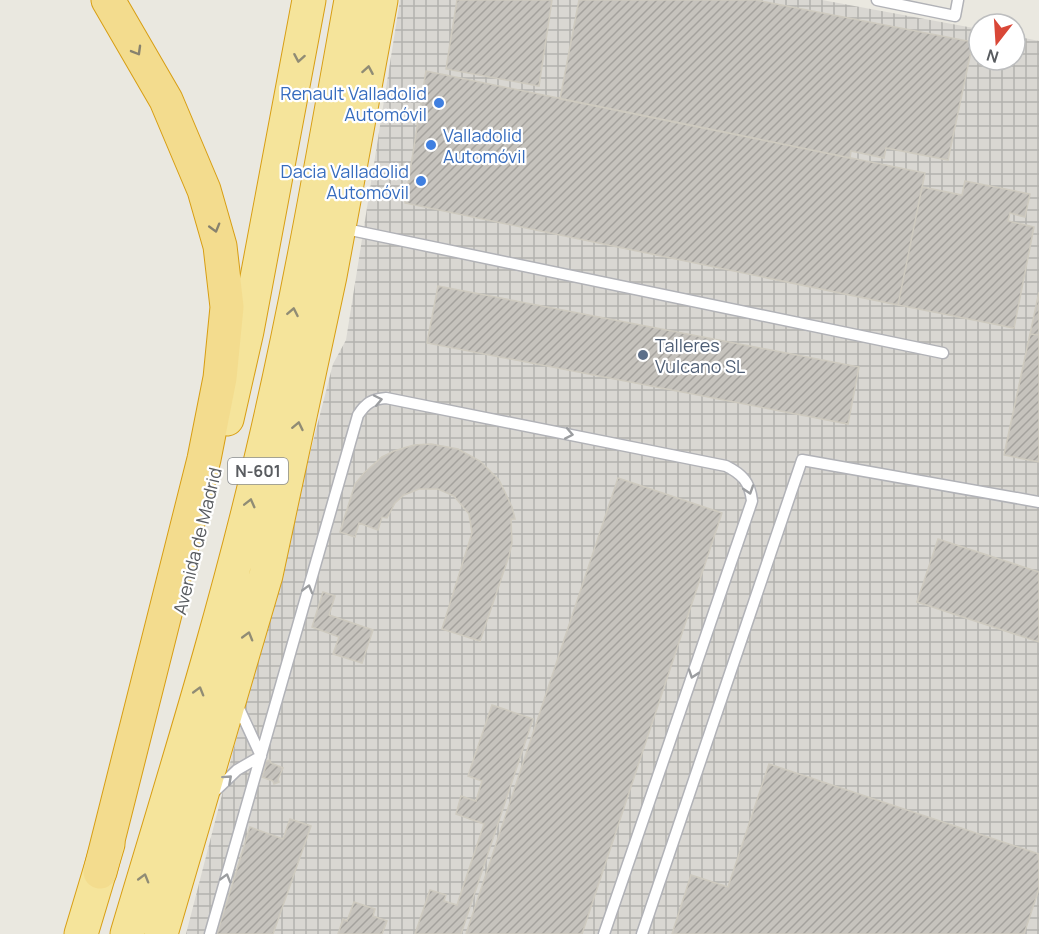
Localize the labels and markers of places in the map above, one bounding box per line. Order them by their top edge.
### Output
place label: Renault Valladolid Automóvil [280,81,427,126]
marker: Renault Valladolid Automóvil [432,96,446,110]
place label: Valladolid Automóvil [443,123,526,168]
marker: Valladolid Automóvil [424,138,438,152]
place label: Dacia Valladolid Automóvil [281,159,409,204]
marker: Dacia Valladolid Automóvil [414,174,428,188]
place label: Talleres Vulcano SL [655,333,745,378]
marker: Talleres Vulcano SL [636,348,650,362]

